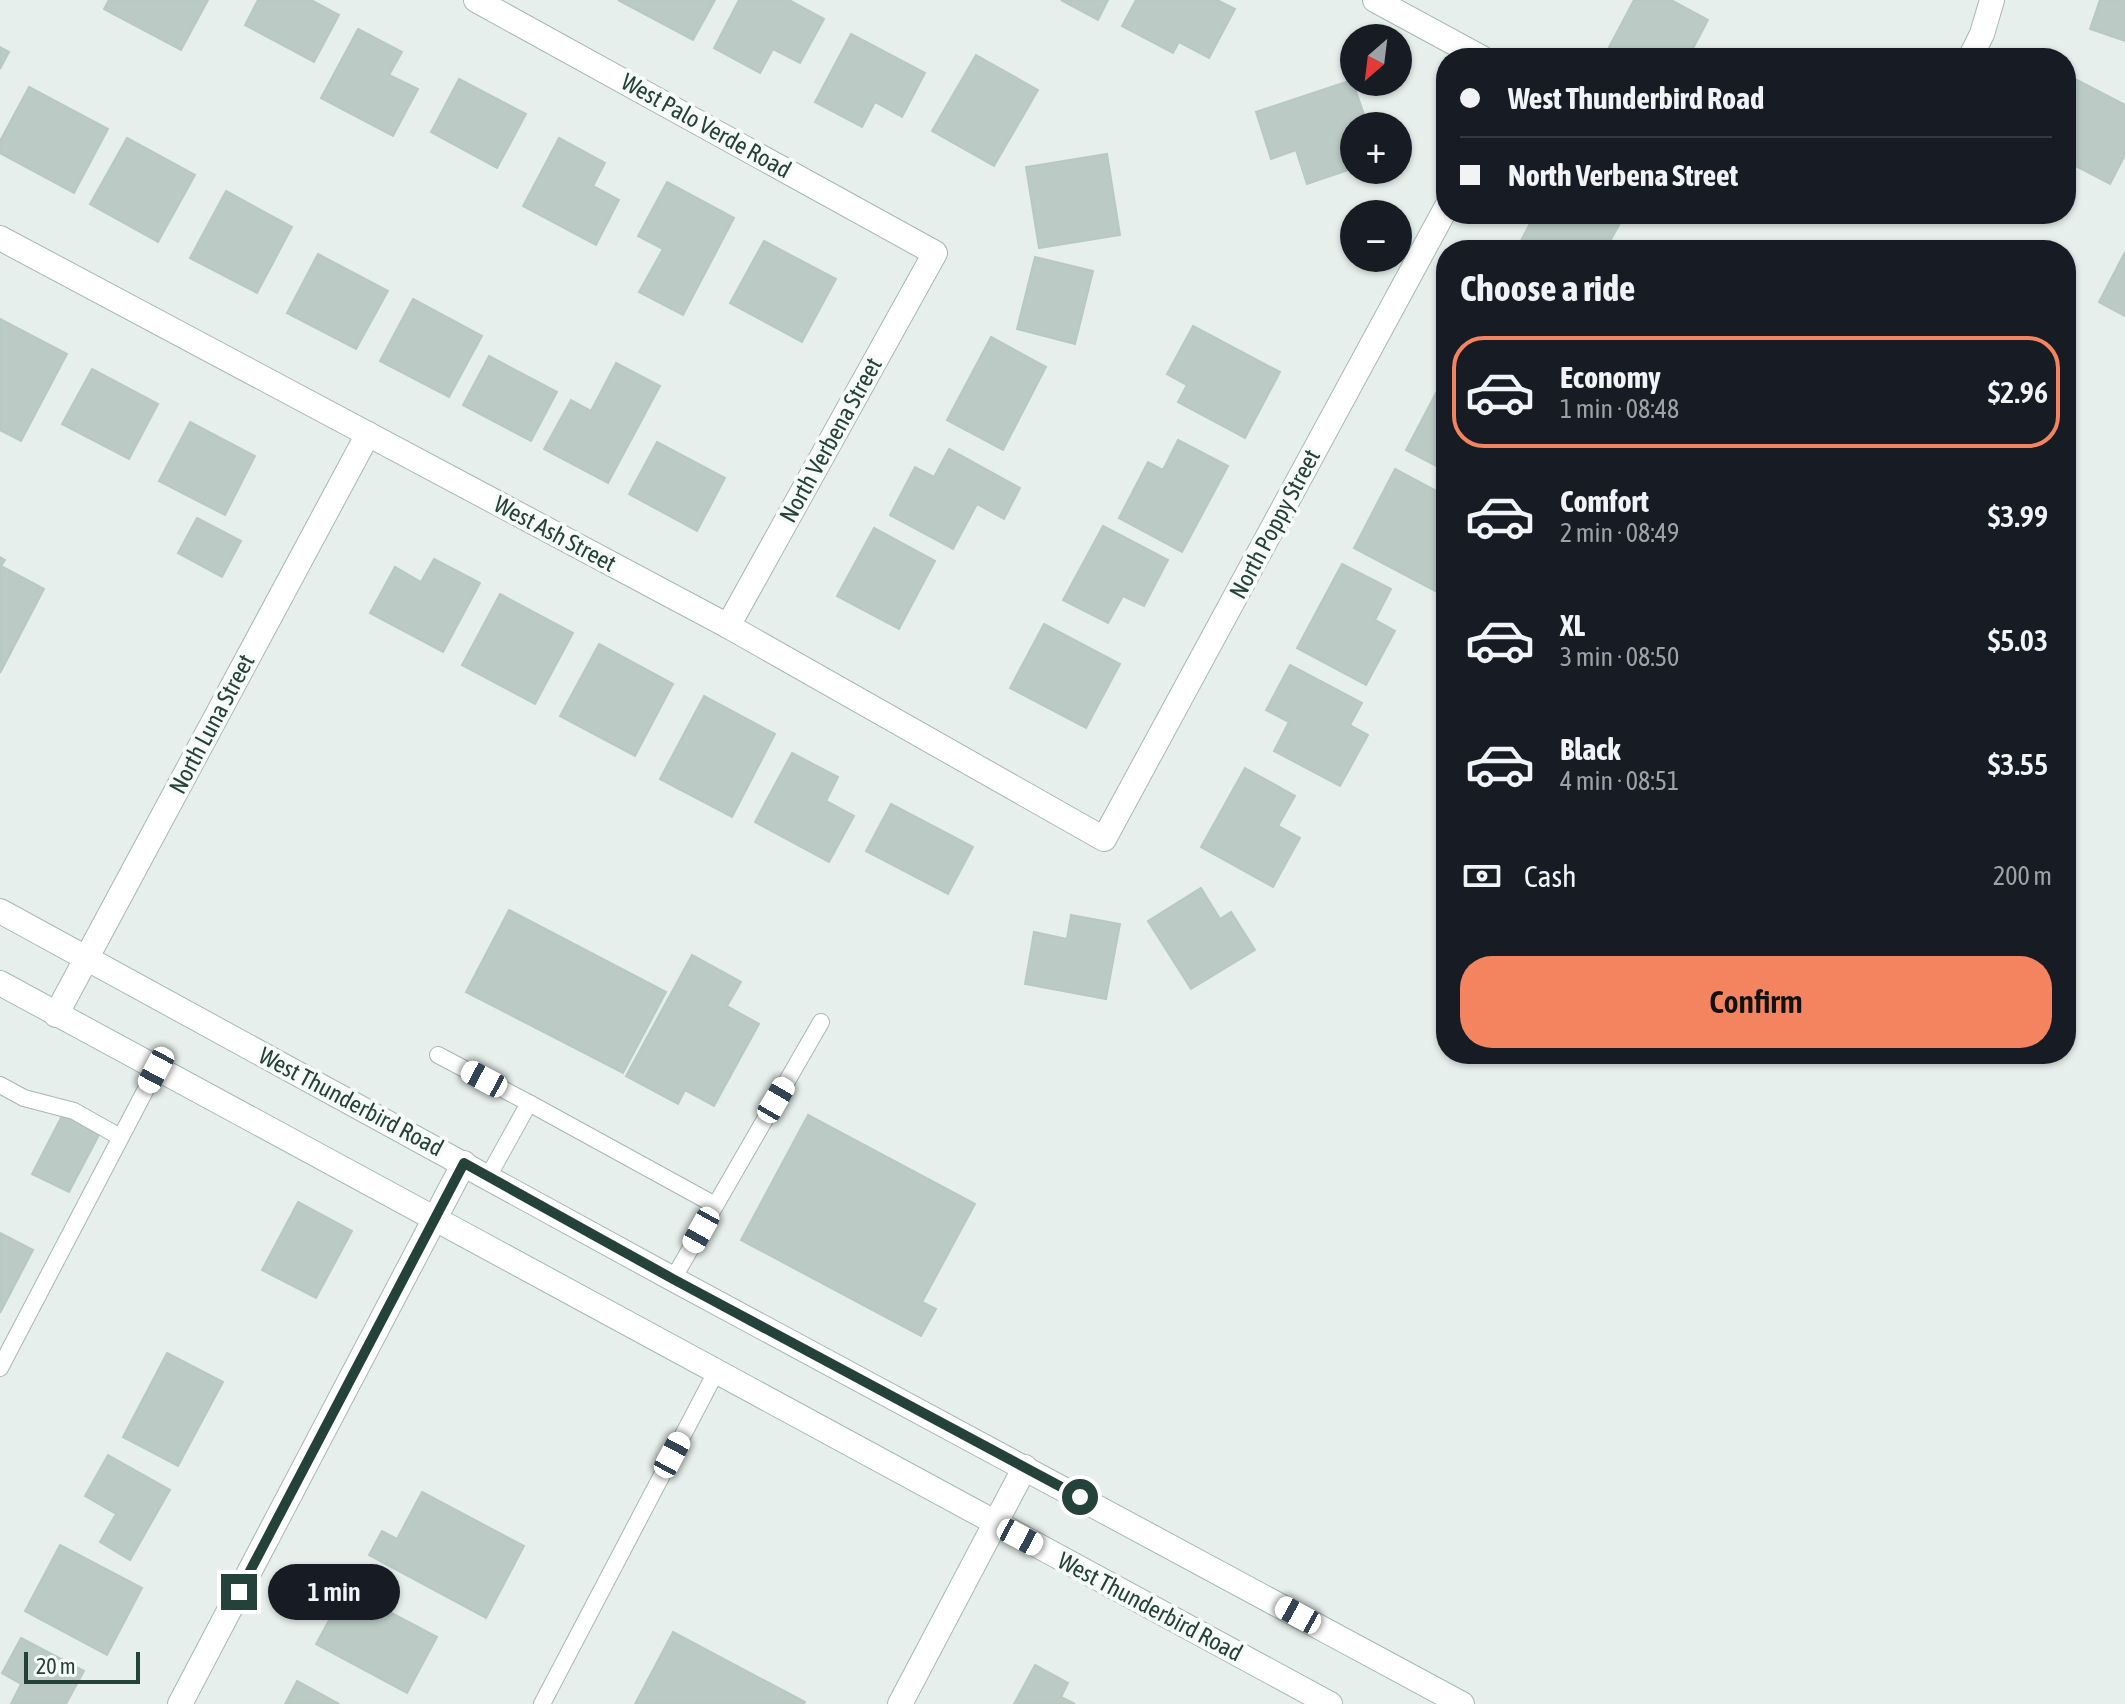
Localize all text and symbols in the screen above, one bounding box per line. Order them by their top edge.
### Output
north arrow [1340,24,1412,96]
map controls [1340,24,1412,272]
street label: West Palo Verde Road [617,68,796,183]
text: West Thunderbird Road [1508,81,1764,115]
button: + [1340,112,1412,184]
text: North Verbena Street [1508,158,1738,192]
button: − [1340,200,1412,272]
text: Choose a ride [1460,267,1635,309]
street label: North Verbena Street [774,353,887,527]
icon: car [1464,356,1536,428]
text: Economy [1560,360,1661,394]
text: $2.96 [1988,375,2048,409]
text: 1 min · 08:48 [1560,394,1679,424]
street label: North Poppy Street [1224,444,1325,603]
icon: car [1464,480,1536,552]
text: Comfort [1560,484,1649,518]
street label: West Ash Street [490,490,621,577]
text: $3.99 [1988,499,2048,533]
text: 2 min · 08:49 [1560,518,1679,548]
icon: car [1464,604,1536,676]
text: XL [1560,608,1585,642]
text: $5.03 [1988,623,2048,657]
text: 3 min · 08:50 [1560,642,1679,672]
street label: North Luna Street [164,649,260,798]
icon: car [1464,728,1536,800]
text: Black [1560,732,1620,766]
text: $3.55 [1988,747,2048,781]
text: 4 min · 08:51 [1560,766,1679,796]
icon: cash [1460,854,1504,898]
text: Cash [1524,859,1577,893]
text: 200 m [1993,861,2052,891]
button: Confirm [1460,956,2052,1048]
street label: West Thunderbird Road [254,1042,448,1162]
car [134,1043,178,1097]
car [457,1057,511,1101]
car [754,1073,798,1127]
car [679,1203,723,1257]
car [650,1428,694,1482]
route start [1062,1479,1098,1515]
car [993,1515,1047,1559]
street label: West Thunderbird Road [1053,1547,1247,1667]
callout: 1 min [267,1564,399,1620]
route end [221,1574,257,1610]
text: 1 min [307,1577,361,1607]
car [1271,1593,1325,1637]
scale bar [24,1648,140,1684]
text: 20 m [36,1653,76,1679]

